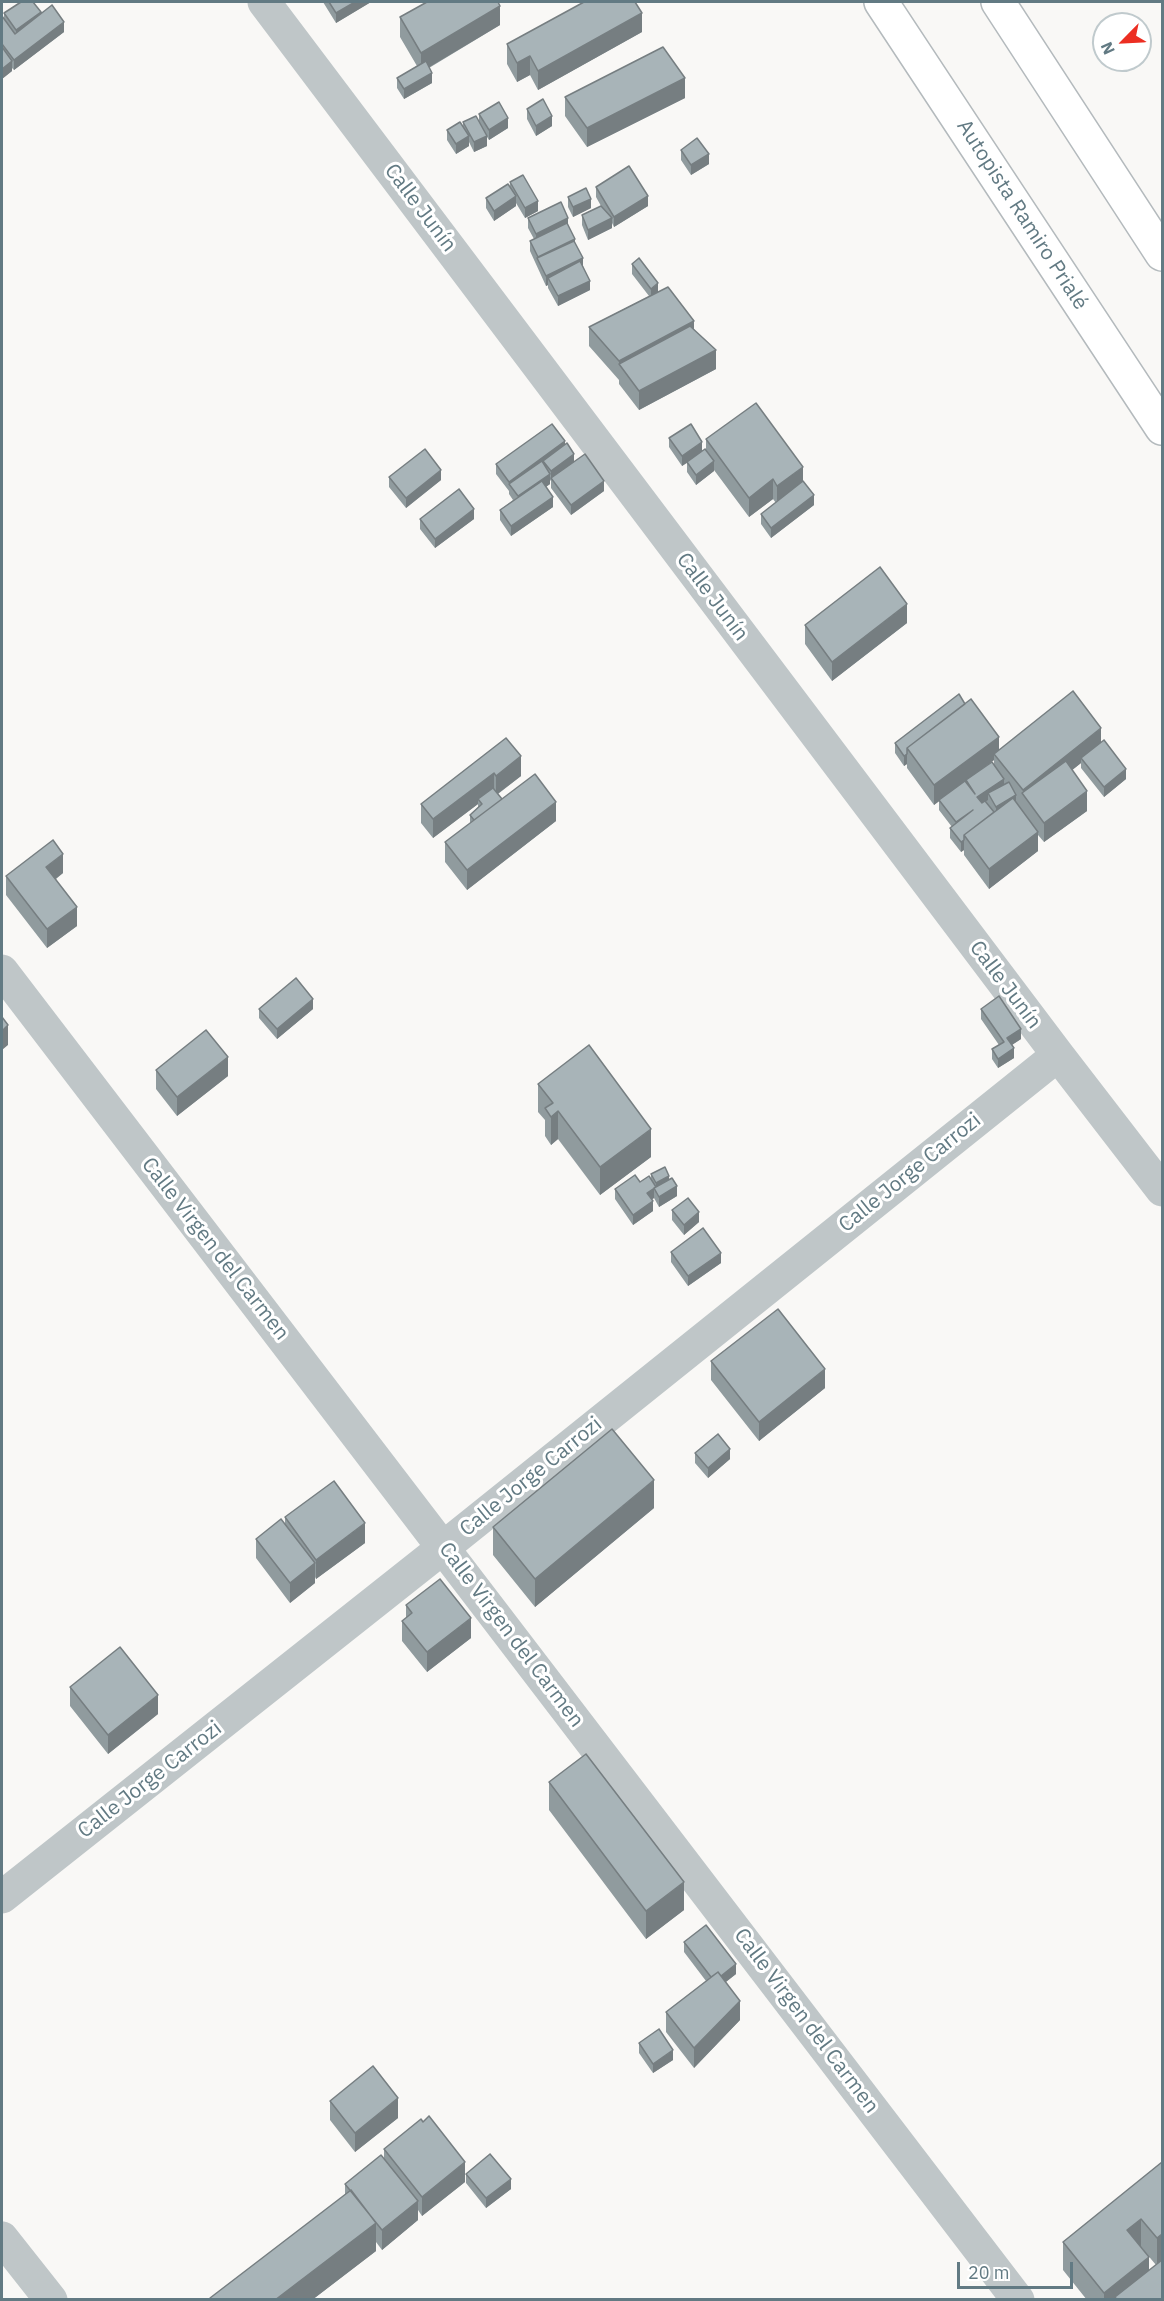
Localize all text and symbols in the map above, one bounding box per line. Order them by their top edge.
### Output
north arrow [1092,12,1152,72]
text: N [1096,39,1119,58]
street label: Autopista Ramiro Prialé [951,115,1093,315]
street label: Calle Junín [379,159,461,257]
street label: Calle Junín [671,548,753,646]
street label: Calle Junín [964,936,1046,1034]
street label: Calle Jorge Carrozi [834,1108,986,1238]
street label: Calle Virgen del Carmen [136,1153,294,1345]
street label: Calle Jorge Carrozi [455,1412,607,1542]
street label: Calle Virgen del Carmen [433,1538,589,1732]
street label: Calle Jorge Carrozi [73,1716,227,1844]
street label: Calle Virgen del Carmen [728,1924,884,2118]
scale bar [960,2250,1076,2288]
text: 20 m [968,2261,1010,2284]

